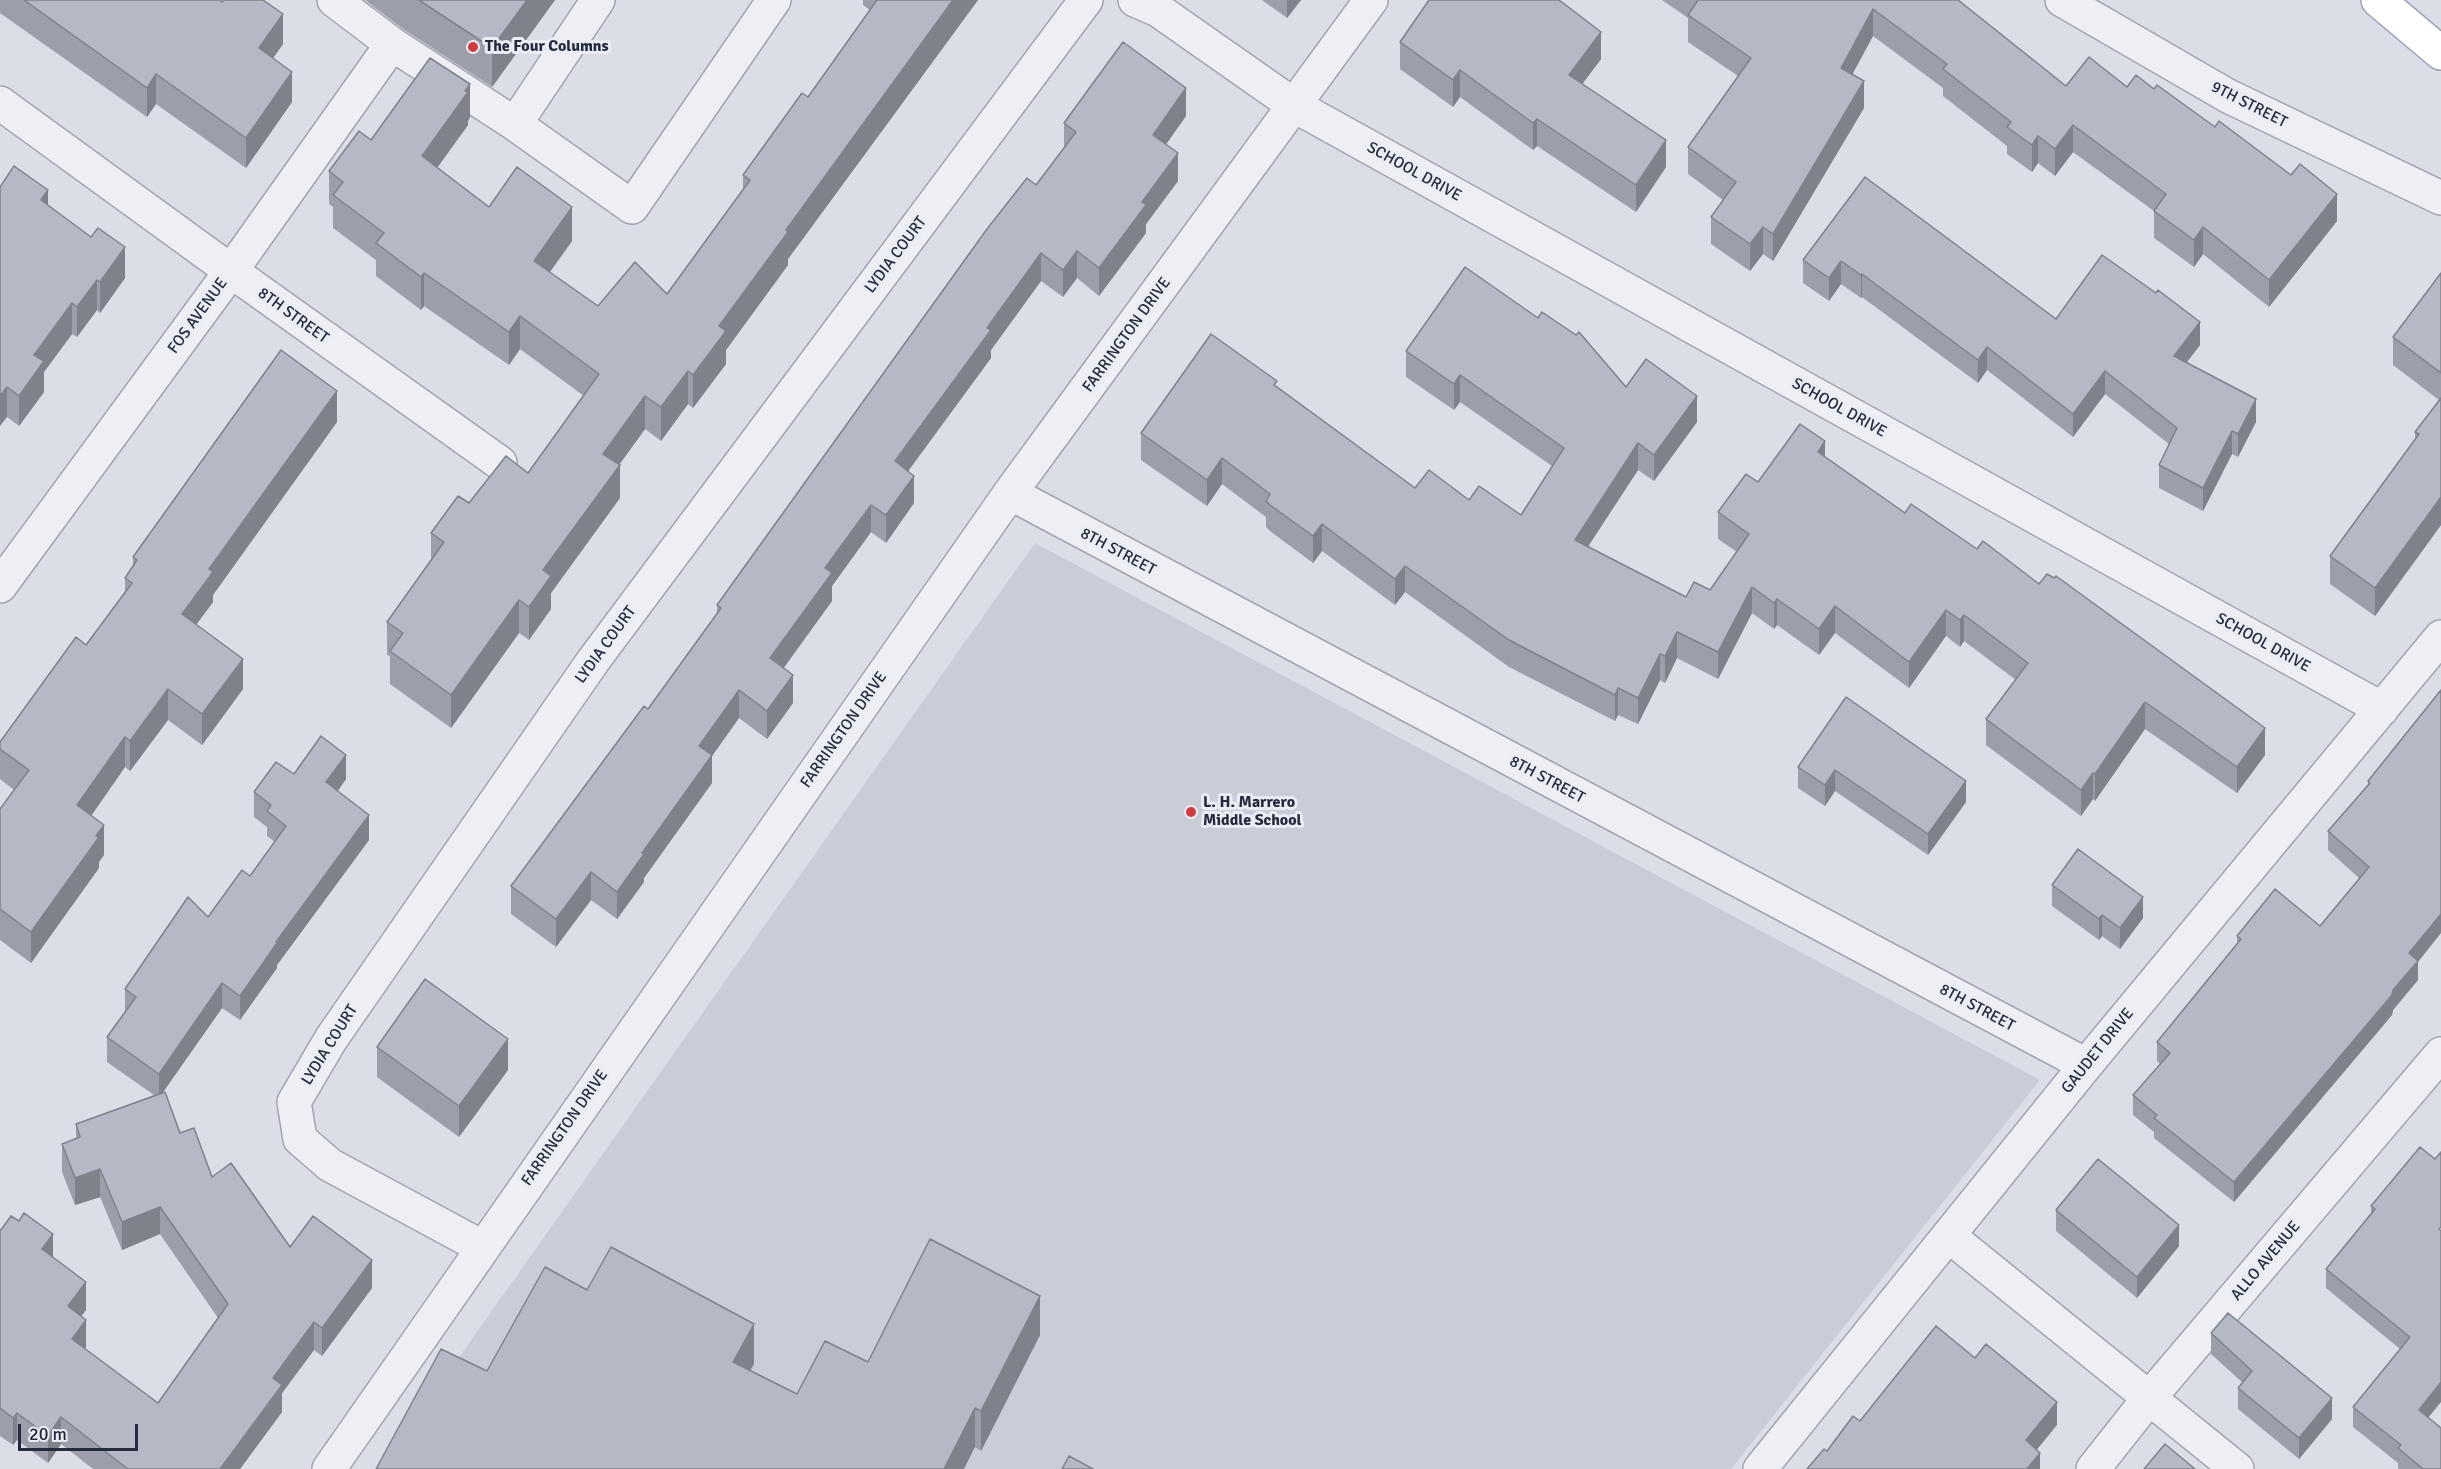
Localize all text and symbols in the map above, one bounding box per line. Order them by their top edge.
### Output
place label: The Four Columns [485,37,609,57]
marker: The Four Columns [466,40,480,54]
street label: 9TH STREET [2208,78,2290,132]
street label: SCHOOL DRIVE [1363,138,1465,206]
street label: LYDIA COURT [861,213,931,297]
street label: FOS AVENUE [164,274,232,358]
street label: FARRINGTON DRIVE [1079,274,1175,396]
street label: 8TH STREET [254,284,332,348]
street label: SCHOOL DRIVE [1788,374,1890,442]
street label: 8TH STREET [1077,524,1159,580]
street label: LYDIA COURT [571,602,641,688]
street label: SCHOOL DRIVE [2212,609,2314,677]
street label: FARRINGTON DRIVE [797,668,891,792]
street label: 8TH STREET [1506,752,1588,808]
place label: L. H. Marrero Middle School [1203,793,1302,831]
marker: L. H. Marrero Middle School [1184,805,1198,819]
street label: 8TH STREET [1936,980,2018,1036]
street label: LYDIA COURT [298,1001,362,1089]
street label: GAUDET DRIVE [2058,1004,2138,1098]
street label: FARRINGTON DRIVE [518,1066,612,1190]
street label: ALLO AVENUE [2227,1217,2305,1305]
scale bar [21,1412,141,1450]
text: 20 m [29,1423,67,1445]

